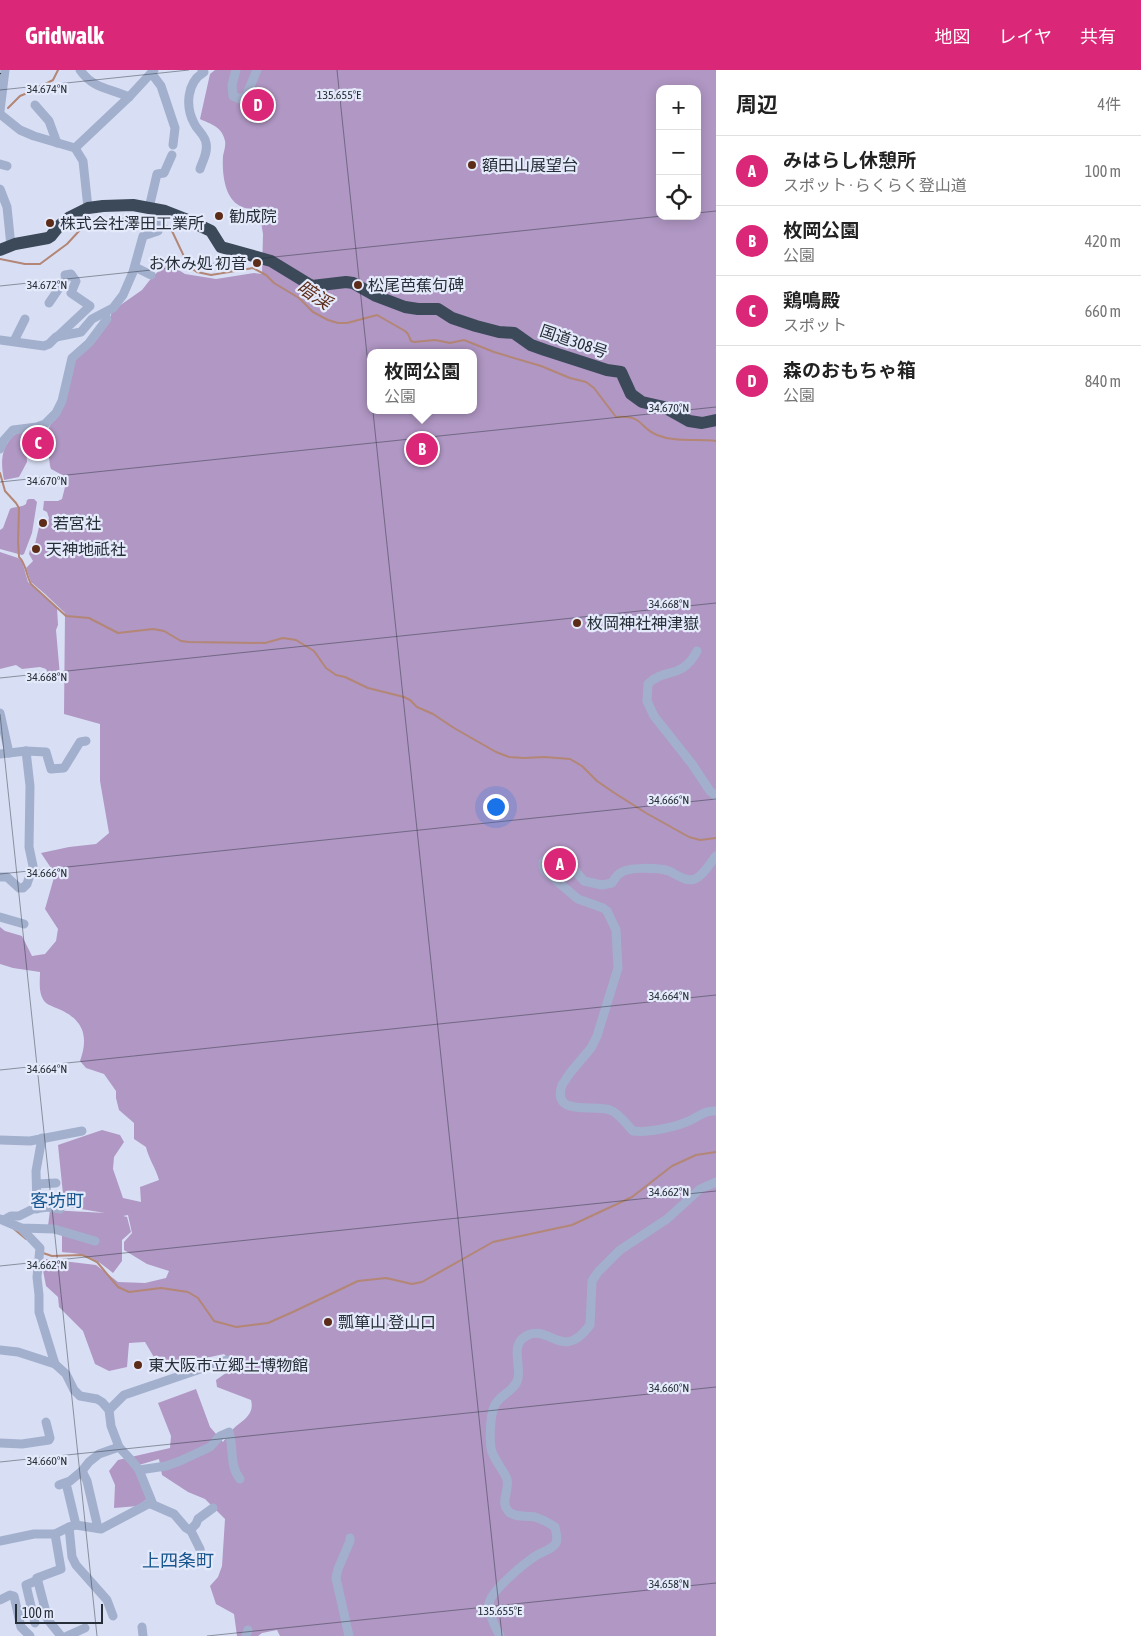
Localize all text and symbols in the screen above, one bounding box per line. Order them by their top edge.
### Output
text: Gridwalk [25,22,104,49]
text: 地図 [935,26,971,47]
text: レイヤ [999,26,1052,47]
text: 共有 [1080,26,1116,47]
text: 34.674°N [27,82,67,96]
map controls [656,85,701,220]
button: + [656,85,701,130]
pin: D [242,86,274,124]
text: 135.655°E [317,88,361,102]
text: 周辺 [736,92,778,116]
text: 4件 [1097,95,1121,113]
button: − [656,130,701,175]
text: みはらし休憩所 [783,149,916,171]
place label: 額田山展望台 [482,156,578,174]
marker: 額田山展望台 [466,159,478,171]
text: A [748,162,756,180]
text: 100 m [1085,162,1121,180]
button: locate [656,175,701,220]
text: スポット · らくらく登山道 [783,176,967,194]
place label: 勧成院 [229,207,277,225]
marker: 勧成院 [213,210,225,222]
place label: 株式会社澤田工業所 [60,214,204,232]
marker: 株式会社澤田工業所 [44,217,56,229]
text: 枚岡公園 [783,219,859,241]
text: B [748,232,756,250]
text: 420 m [1085,232,1121,250]
text: 公園 [783,246,815,264]
place label: お休み処 初音 [149,254,247,272]
marker: お休み処 初音 [251,257,263,269]
water label: 暗渓 [293,276,337,314]
place label: 松尾芭蕉句碑 [368,276,464,294]
text: 34.672°N [27,278,67,292]
marker: 松尾芭蕉句碑 [352,279,364,291]
text: 鶏鳴殿 [783,289,840,311]
text: C [748,302,756,320]
text: 660 m [1085,302,1121,320]
text: スポット [783,316,847,334]
street label: 国道308号 [538,321,610,361]
popup [367,349,477,414]
text: 森のおもちゃ箱 [783,359,916,381]
text: 枚岡公園 [384,360,460,382]
text: D [748,372,756,390]
text: 840 m [1085,372,1121,390]
text: 公園 [783,386,815,404]
text: 公園 [384,387,416,405]
text: 34.670°N [649,401,689,415]
pin: C [22,424,54,462]
pin: B [406,430,438,468]
text: 34.670°N [27,474,67,488]
place label: 若宮社 [53,514,101,532]
marker: 若宮社 [37,517,49,529]
place label: 天神地祇社 [46,540,126,558]
marker: 天神地祇社 [30,543,42,555]
text: 34.668°N [649,597,689,611]
place label: 枚岡神社神津嶽 [587,614,699,632]
marker: 枚岡神社神津嶽 [571,617,583,629]
text: 34.668°N [27,670,67,684]
text: 34.666°N [649,793,689,807]
your location [483,794,509,820]
pin: A [544,845,576,883]
text: 34.666°N [27,866,67,880]
text: 34.664°N [649,989,689,1003]
text: 34.664°N [27,1062,67,1076]
text: 34.662°N [649,1185,689,1199]
district label: 客坊町 [30,1190,84,1211]
text: 34.662°N [27,1258,67,1272]
place label: 瓢箪山 登山口 [338,1313,436,1331]
marker: 瓢箪山 登山口 [322,1316,334,1328]
place label: 東大阪市立郷土博物館 [148,1356,308,1374]
marker: 東大阪市立郷土博物館 [132,1359,144,1371]
text: 34.660°N [649,1381,689,1395]
text: 34.660°N [27,1454,67,1468]
district label: 上四条町 [142,1550,214,1571]
text: 34.658°N [649,1577,689,1591]
scale bar [15,1601,102,1624]
text: 135.655°E [478,1604,522,1618]
text: 100 m [22,1605,54,1621]

